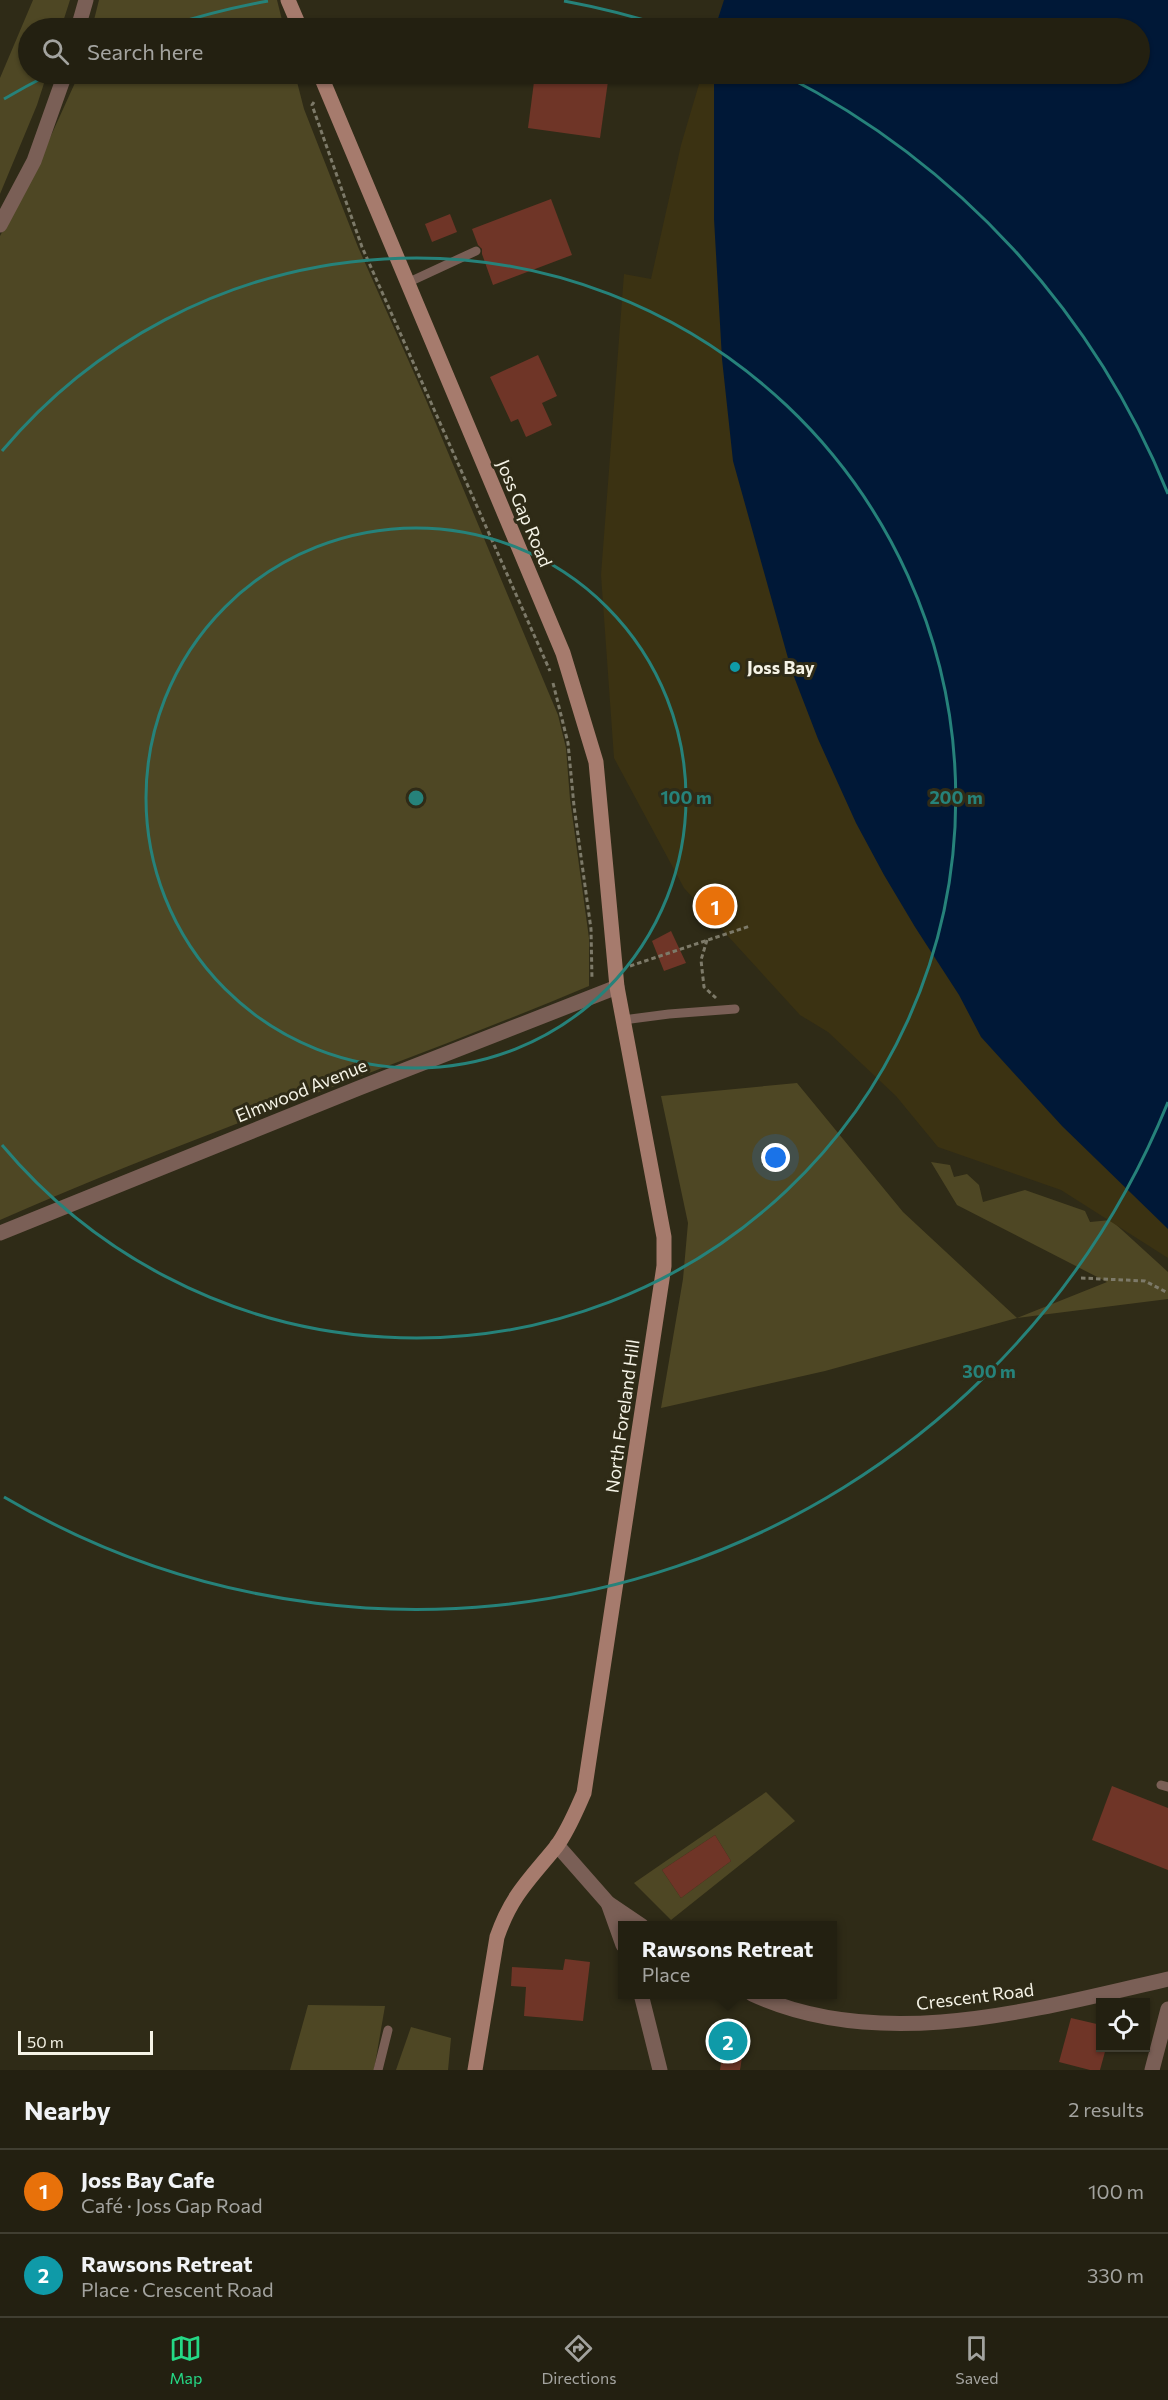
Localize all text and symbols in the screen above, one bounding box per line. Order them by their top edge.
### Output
search box [18,18,1150,84]
icon: search [39,35,72,68]
text: Search here [87,38,203,65]
street label: Joss Gap Road [493,456,557,570]
place label: Joss Bay [747,656,815,678]
marker: Joss Bay [728,660,742,674]
text: 100 m [660,786,712,808]
text: 200 m [929,786,983,808]
centre of rings [406,788,426,808]
pin: 1 [696,884,734,928]
street label: Elmwood Avenue [232,1054,370,1126]
your location [761,1143,790,1172]
street label: North Foreland Hill [600,1338,644,1494]
text: 300 m [962,1360,1016,1382]
popup [618,1921,837,1999]
text: Rawsons Retreat [642,1935,813,1962]
text: Place [642,1962,690,1986]
street label: Crescent Road [915,1978,1035,2014]
map controls [1096,1998,1150,2052]
button: locate [1096,1998,1150,2052]
pin: 2 [708,2018,748,2064]
scale bar [18,2028,153,2056]
text: 50 m [27,2032,64,2051]
text: Nearby [24,2094,111,2125]
text: 2 results [1068,2097,1144,2121]
text: Joss Bay Cafe [81,2166,215,2193]
text: 1 [39,2179,48,2203]
text: 100 m [1088,2179,1144,2203]
text: Café · Joss Gap Road [81,2193,263,2217]
text: Rawsons Retreat [81,2250,253,2277]
text: 2 [38,2263,49,2287]
text: 330 m [1087,2263,1144,2287]
text: Place · Crescent Road [81,2277,274,2301]
tab: Map [169,2332,202,2387]
tab: Directions [541,2332,616,2387]
tab: Saved [955,2332,999,2387]

